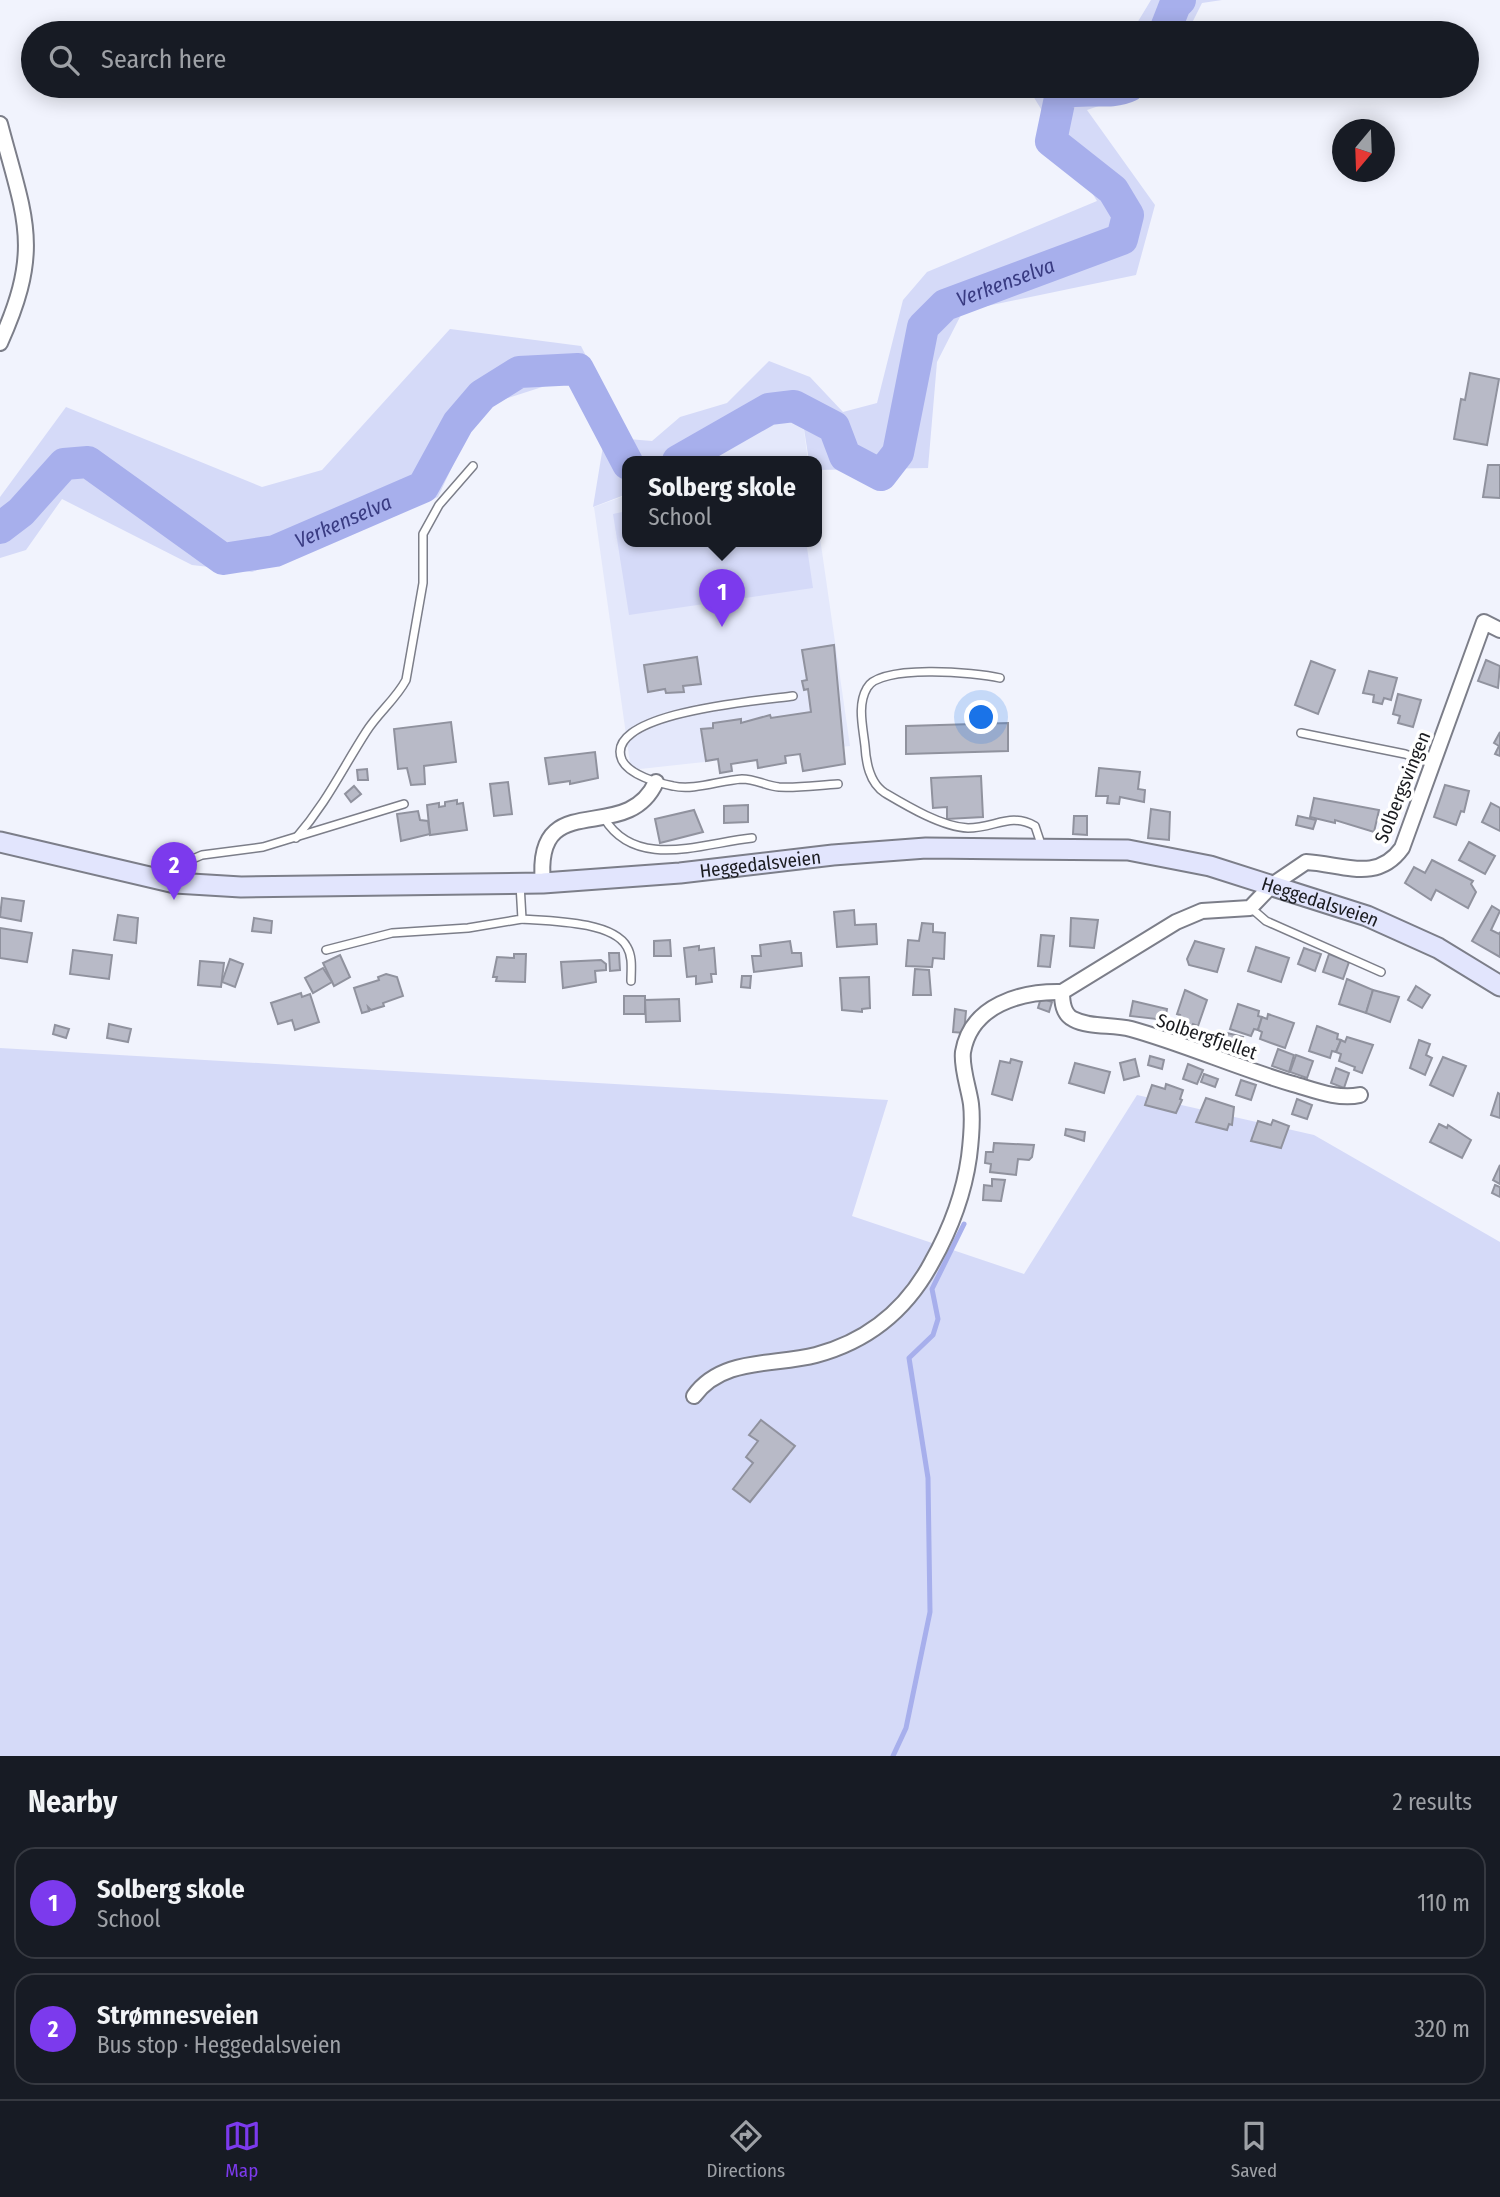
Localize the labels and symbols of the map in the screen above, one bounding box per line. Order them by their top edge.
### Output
north arrow [1332,119,1395,182]
water label: Verkenselva [953,252,1058,313]
water label: Verkenselva [291,489,396,554]
pin: 1 [699,569,745,627]
your location [964,700,998,734]
street label: Solbergsvingen [1370,728,1435,846]
pin: 2 [151,842,197,900]
street label: Heggedalsveien [698,846,822,883]
street label: Heggedalsveien [1259,872,1383,932]
street label: Solbergfjellet [1154,1009,1261,1065]

